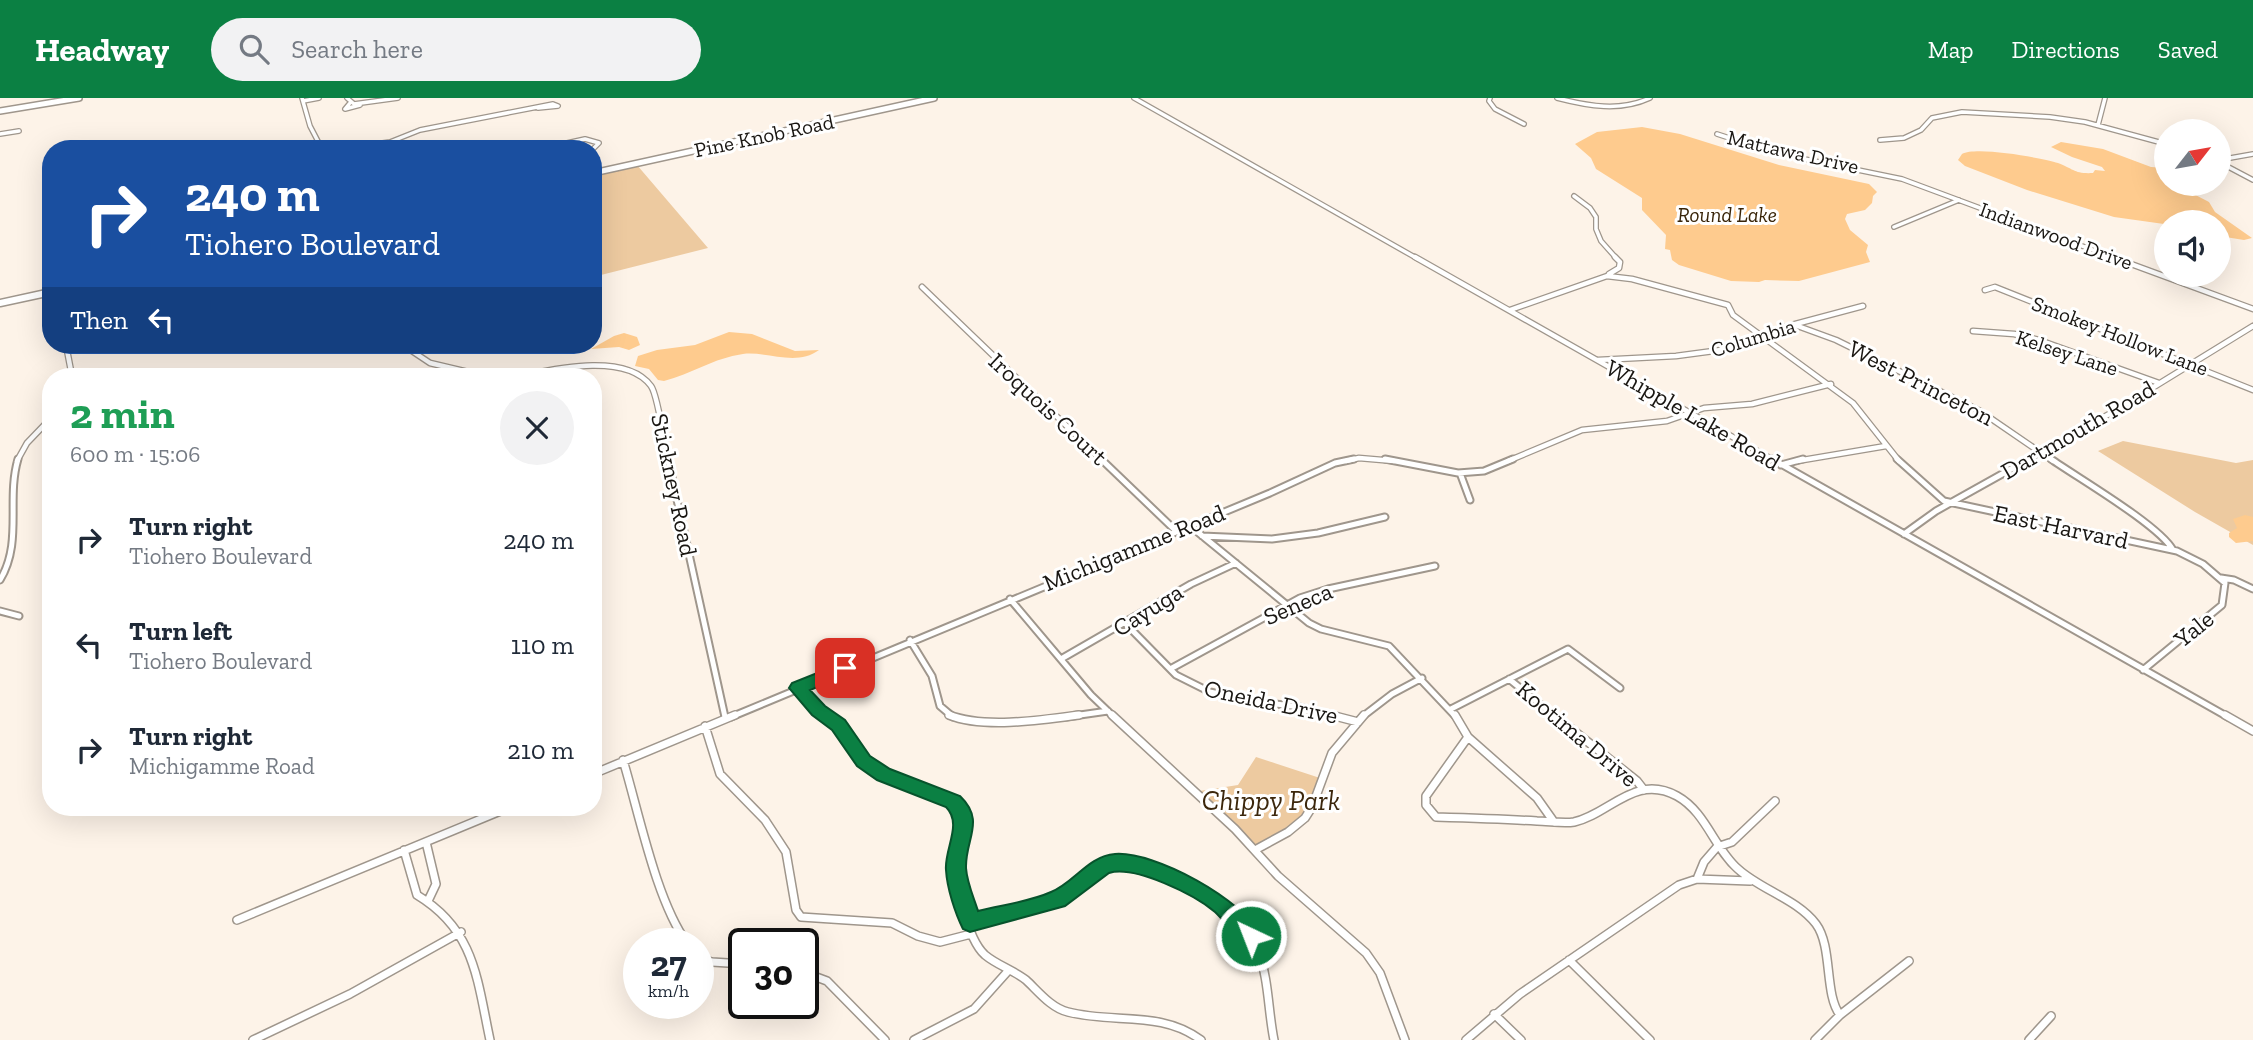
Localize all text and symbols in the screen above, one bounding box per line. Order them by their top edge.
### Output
search box [211,18,701,81]
text: Headway [35,30,169,69]
icon: search [235,30,273,68]
text: Search here [291,33,423,65]
text: Map [1928,35,1974,64]
text: Directions [2012,35,2120,64]
text: Saved [2158,35,2218,64]
street label: Pine Knob Road [692,108,836,163]
north arrow [2154,119,2231,196]
map controls [2154,119,2231,287]
street label: Mattawa Drive [1725,124,1861,179]
text: 240 m [185,165,320,224]
icon: right [70,168,161,259]
street label: Indianwood Drive [1976,196,2136,275]
water label: Round Lake [1677,202,1777,227]
button: sound [2154,210,2231,287]
text: Tiohero Boulevard [185,225,440,263]
street label: Smokey Hollow Lane [2028,290,2212,381]
icon: left [142,301,180,339]
text: Then [70,304,128,336]
street label: Columbia [1708,313,1798,362]
street label: Kelsey Lane [2013,324,2121,381]
street label: West Princeton [1844,334,1999,432]
street label: Iroquois Court [983,346,1114,471]
street label: Whipple Lake Road [1601,353,1786,476]
street label: Dartmouth Road [1996,374,2160,485]
text: 2 min [70,388,175,439]
button: close [500,391,574,465]
street label: Stickney Road [645,411,704,559]
text: 600 m · 15:06 [70,440,201,468]
street label: Michigamme Road [1039,498,1229,597]
street label: East Harvard [1991,498,2131,555]
text: Turn right [129,510,252,542]
icon: right [70,521,108,559]
text: 240 m [503,524,574,556]
text: Tiohero Boulevard [129,542,312,570]
street label: Seneca [1259,576,1337,631]
street label: Cayuga [1107,577,1188,642]
street label: Yale [2167,604,2219,654]
text: Turn left [129,615,232,647]
icon: left [70,626,108,664]
text: 110 m [511,629,574,661]
pin [815,638,875,698]
text: Tiohero Boulevard [129,647,312,675]
icon: arrive [826,649,864,687]
street label: Oneida Drive [1202,673,1341,730]
street label: Kootima Drive [1511,674,1644,793]
text: Turn right [129,720,252,752]
icon: right [70,731,108,769]
text: 210 m [507,734,574,766]
text: Michigamme Road [129,752,315,780]
park label: Chippy Park [1202,784,1340,817]
position arrow [1214,899,1288,973]
speed limit sign: 30 [728,928,819,1019]
text: 27 [650,943,687,985]
text: km/h [648,980,689,1002]

